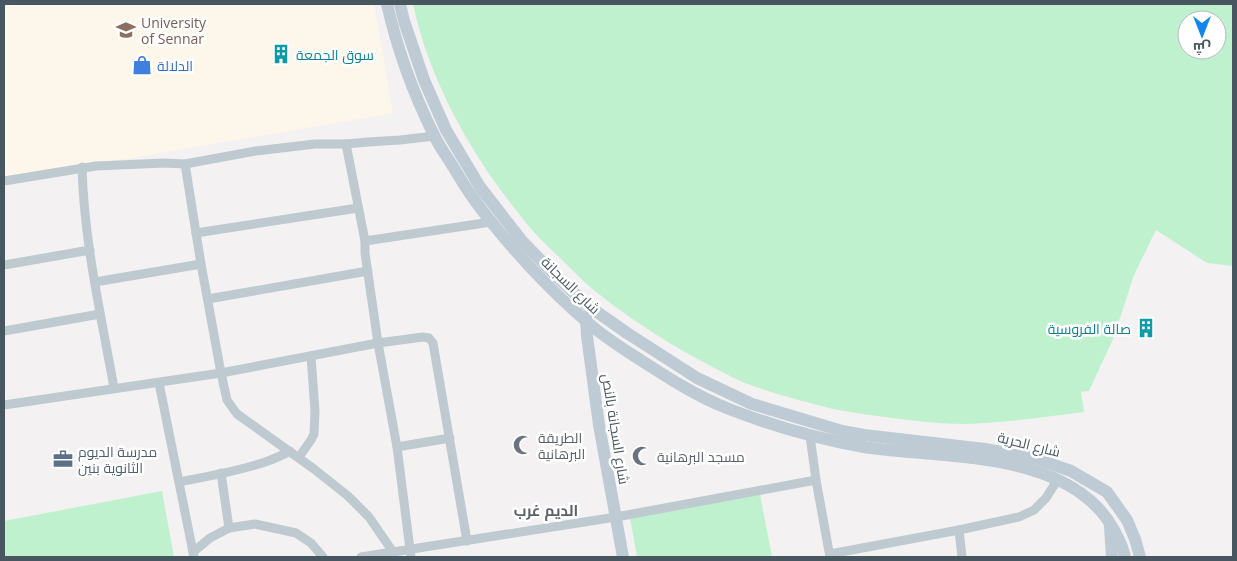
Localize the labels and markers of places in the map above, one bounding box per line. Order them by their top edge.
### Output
place label: University of Sennar [141,13,207,48]
school or university icon: University of Sennar [115,19,137,41]
building icon: سوق الجمعة [270,43,292,65]
place label: سوق الجمعة [296,45,374,64]
shop icon: الدلالة [131,54,153,76]
place label: الدلالة [157,56,193,75]
building icon: صالة الفروسية [1135,317,1157,339]
place label: صالة الفروسية [1048,319,1131,338]
place label: الطريقة البرهانية [538,428,585,463]
mosque icon: الطريقة البرهانية [512,434,534,456]
place label: مدرسة الديوم الثانوية بنين [78,442,157,477]
mosque icon: مسجد البرهانية [631,445,653,467]
place label: مسجد البرهانية [657,447,745,466]
office icon: مدرسة الديوم الثانوية بنين [52,448,74,470]

